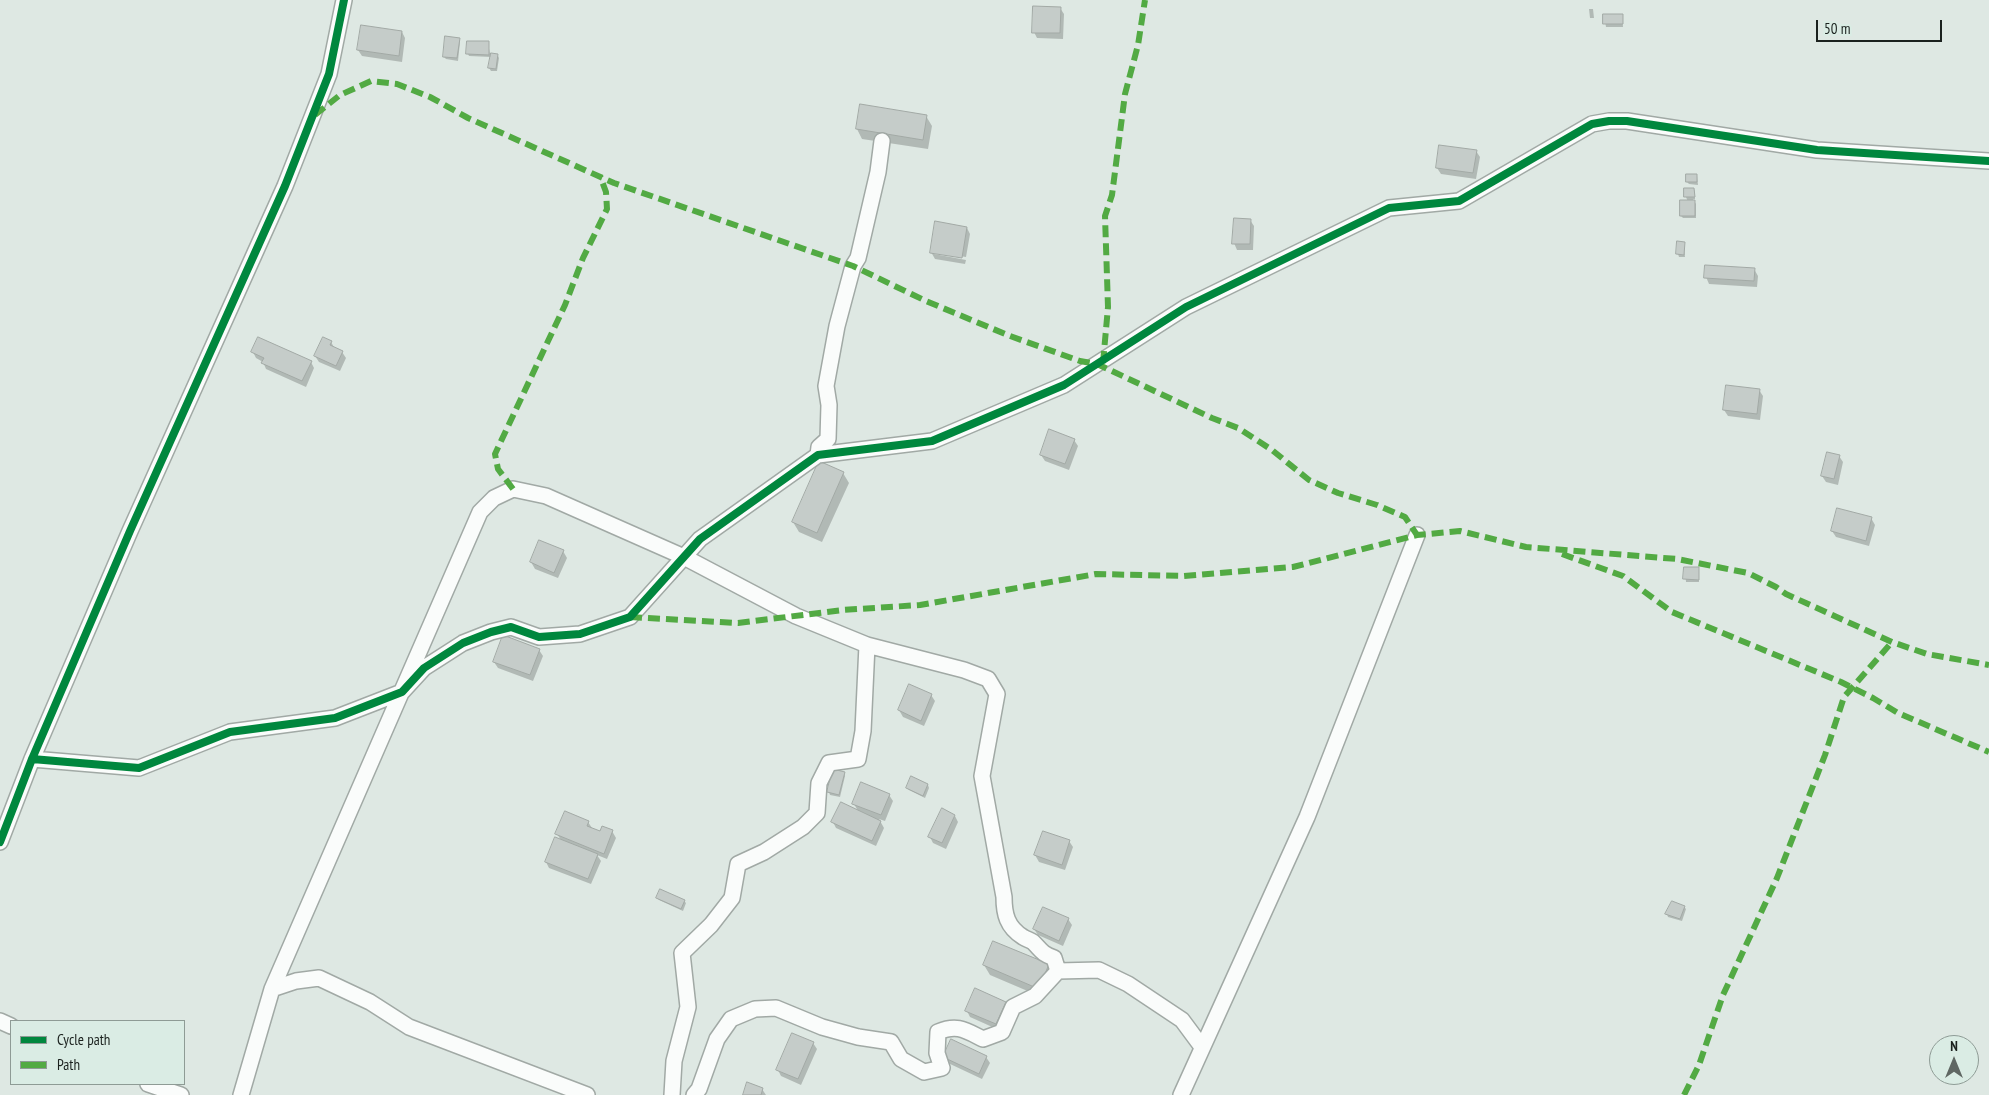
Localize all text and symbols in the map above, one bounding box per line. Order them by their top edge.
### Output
scale bar [1819,10,1945,42]
text: 50 m [1824,19,1850,38]
legend [10,1020,185,1085]
text: Cycle path [57,1030,110,1049]
north arrow [1929,1035,1979,1085]
text: N [1950,1037,1958,1055]
text: Path [57,1055,80,1074]

